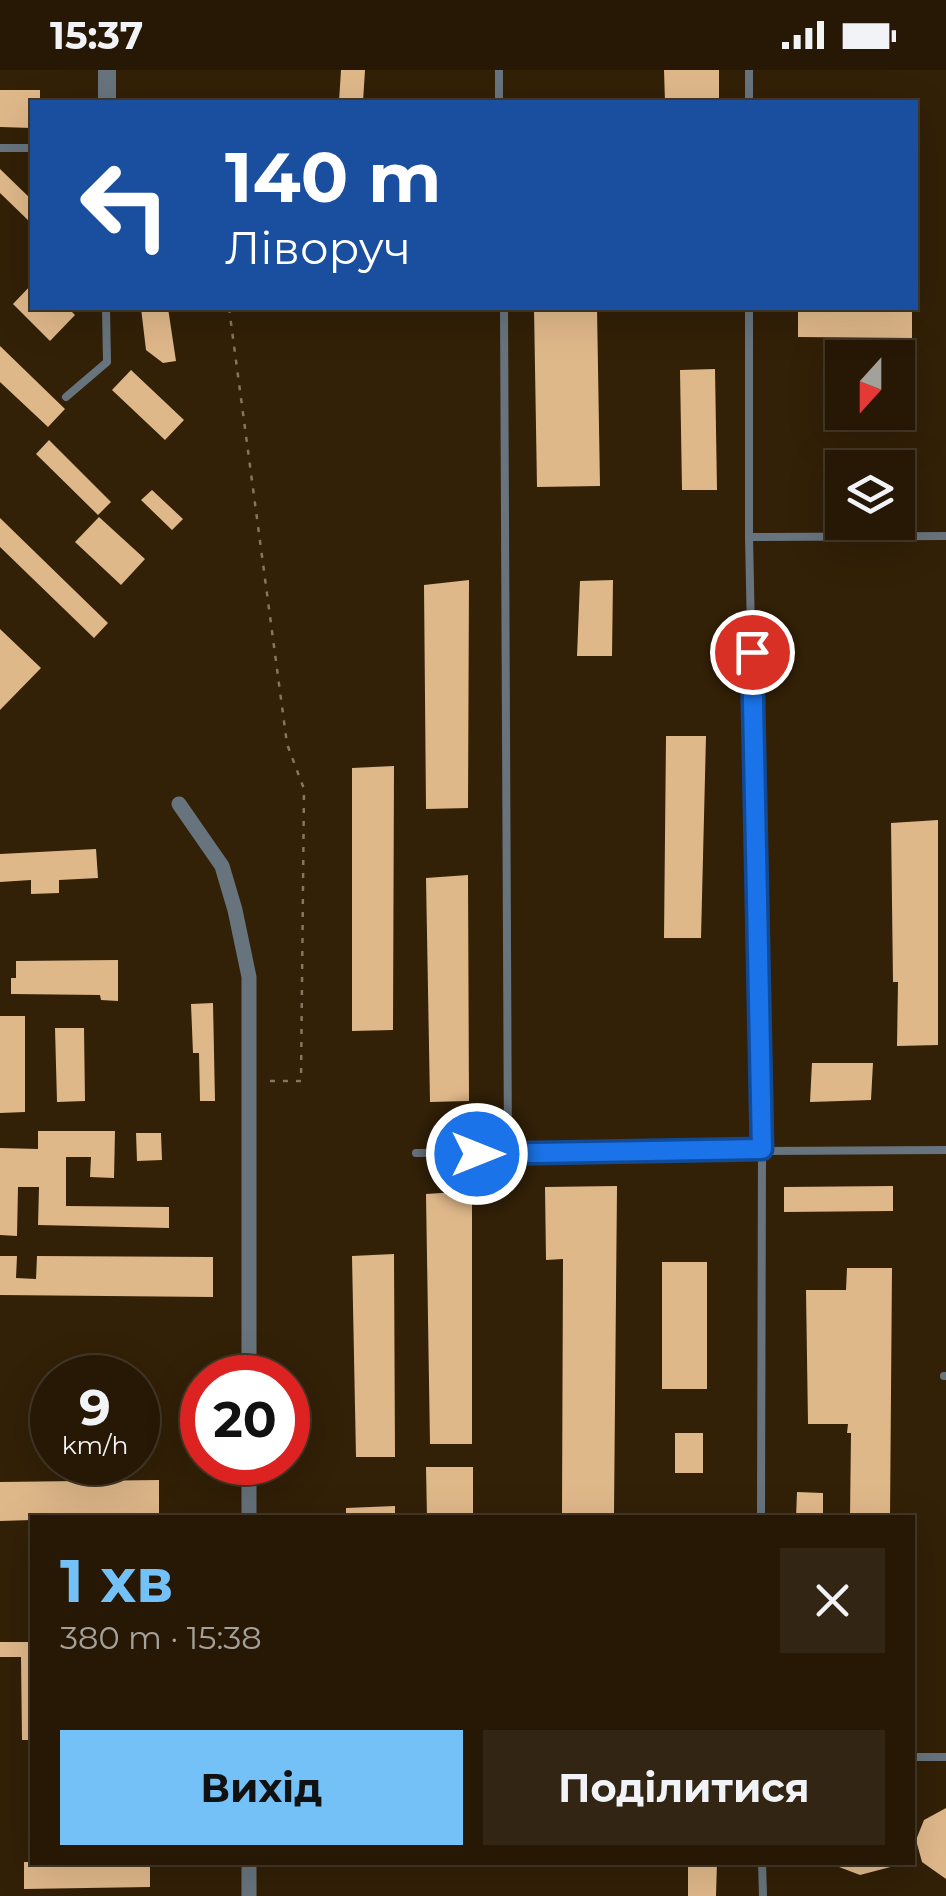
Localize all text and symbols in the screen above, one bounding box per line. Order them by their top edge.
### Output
text: 15:37 [50,12,143,59]
text: 140 m [225,134,441,220]
icon: left [60,140,190,270]
text: Ліворуч [225,220,411,275]
north arrow [825,340,915,430]
map controls [825,340,915,540]
button: layers [825,450,915,540]
pin [710,610,795,695]
icon: arrive [725,625,780,680]
position arrow [425,1102,529,1206]
speed limit sign: 20 [180,1355,310,1485]
text: 9 [79,1377,111,1438]
text: km/h [62,1430,128,1460]
text: 1 хв [60,1544,173,1617]
button: close [780,1548,885,1653]
text: 380 m · 15:38 [60,1618,262,1657]
button: Вихід [60,1730,463,1845]
button: Поділитися [483,1730,885,1845]

